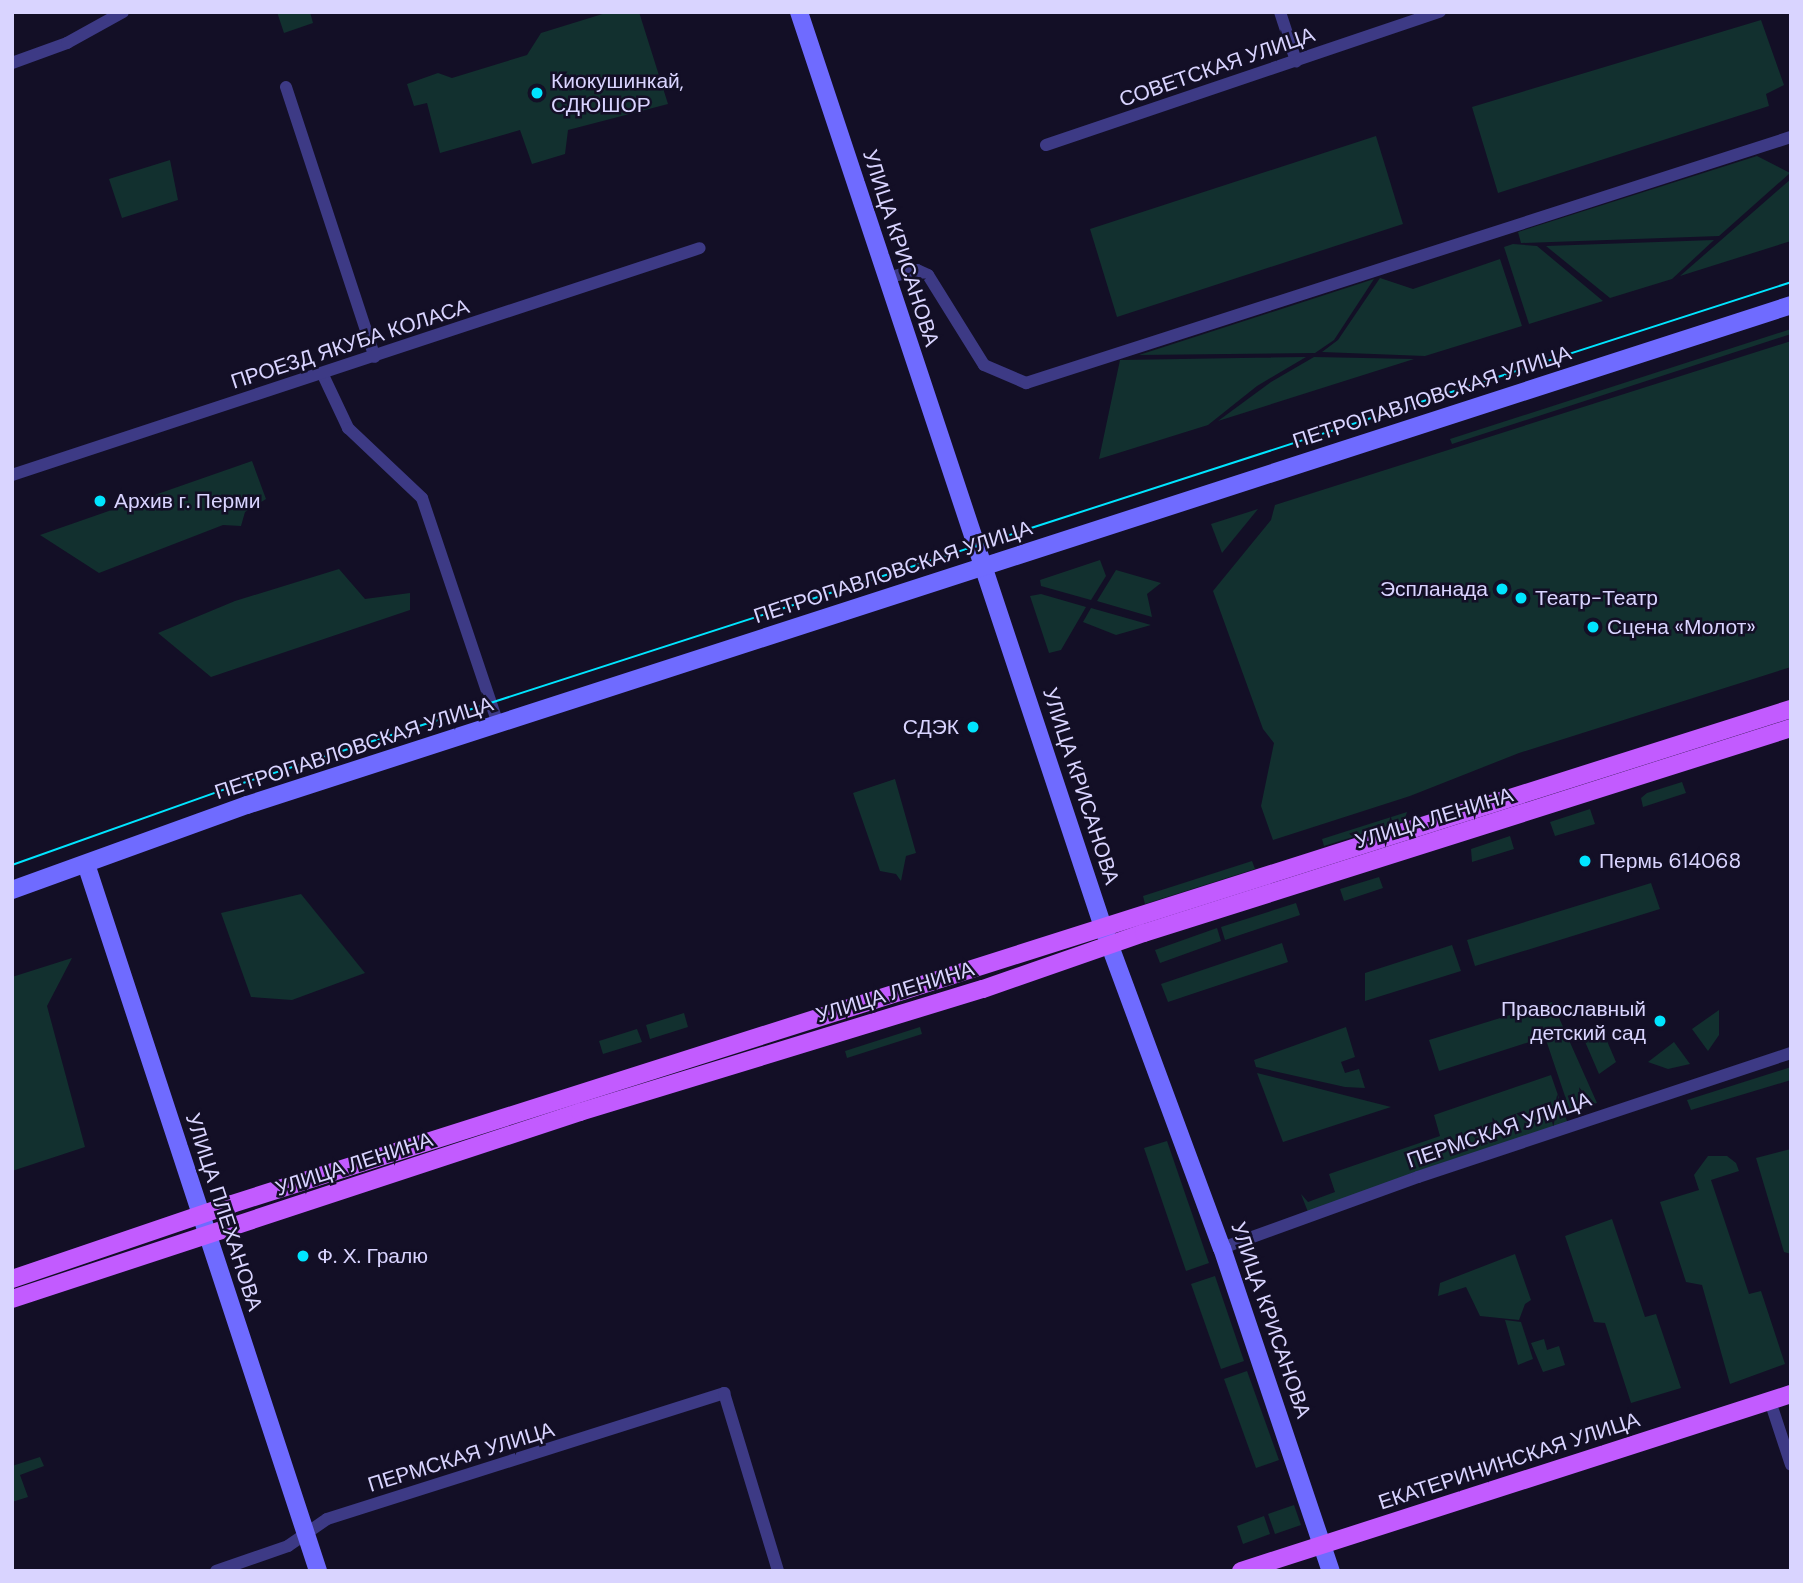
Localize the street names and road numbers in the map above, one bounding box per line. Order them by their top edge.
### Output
street label: СОВЕТСКАЯ УЛИЦА [1116,22,1318,112]
street label: УЛИЦА КРИСАНОВА [857,146,945,350]
street label: ПРОЕЗД ЯКУБА КОЛАСА [228,294,472,394]
street label: ПЕТРОПАВЛОВСКАЯ УЛИЦА [1290,340,1574,454]
street label: ПЕТРОПАВЛОВСКАЯ УЛИЦА [751,515,1035,629]
street label: УЛИЦА КРИСАНОВА [1037,684,1125,888]
street label: ПЕТРОПАВЛОВСКАЯ УЛИЦА [212,691,496,805]
street label: УЛИЦА ЛЕНИНА [1352,782,1516,854]
street label: УЛИЦА ЛЕНИНА [813,956,977,1028]
street label: ПЕРМСКАЯ УЛИЦА [1403,1087,1595,1173]
street label: УЛИЦА ПЛЕХАНОВА [180,1110,268,1314]
street label: УЛИЦА ЛЕНИНА [272,1127,436,1201]
street label: УЛИЦА КРИСАНОВА [1226,1219,1316,1421]
street label: ЕКАТЕРИНИНСКАЯ УЛИЦА [1375,1407,1643,1515]
street label: ПЕРМСКАЯ УЛИЦА [365,1417,557,1497]

